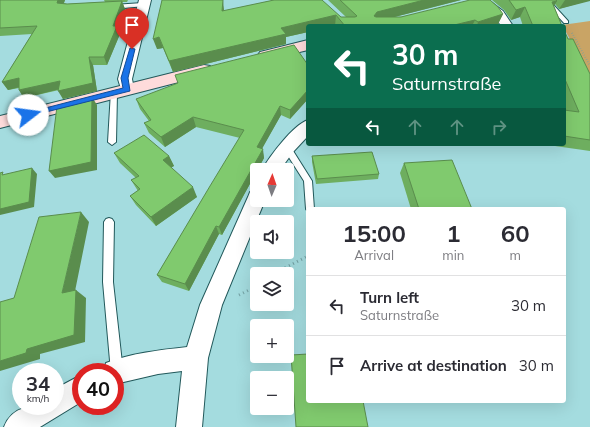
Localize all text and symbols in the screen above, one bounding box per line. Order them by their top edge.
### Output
pin [115,8,149,49]
icon: arrive [121,14,143,36]
text: 30 m [392,37,458,72]
icon: left [326,40,378,92]
text: Saturnstraße [392,72,501,95]
position arrow [7,94,49,136]
icon: left [362,116,384,138]
icon: ahead [404,116,426,138]
icon: ahead [446,116,468,138]
icon: right [488,116,510,138]
north arrow [250,163,294,207]
map controls [250,163,294,415]
button: sound [250,215,294,259]
text: 15:00 [342,218,406,248]
text: 1 [446,218,461,248]
text: 60 [501,218,530,248]
text: Arrival [354,247,394,263]
text: min [442,247,464,263]
text: m [509,247,521,263]
button: layers [250,267,294,311]
text: Turn left [360,288,419,307]
icon: left [326,295,348,317]
text: 30 m [511,296,546,315]
text: Saturnstraße [360,307,439,323]
button: + [250,319,294,363]
icon: arrive [326,355,348,377]
text: Arrive at destination [360,356,507,375]
text: 30 m [519,356,554,375]
speed limit sign: 40 [72,363,124,415]
text: 34 [26,371,50,396]
button: − [250,371,294,415]
text: km/h [27,392,49,405]

